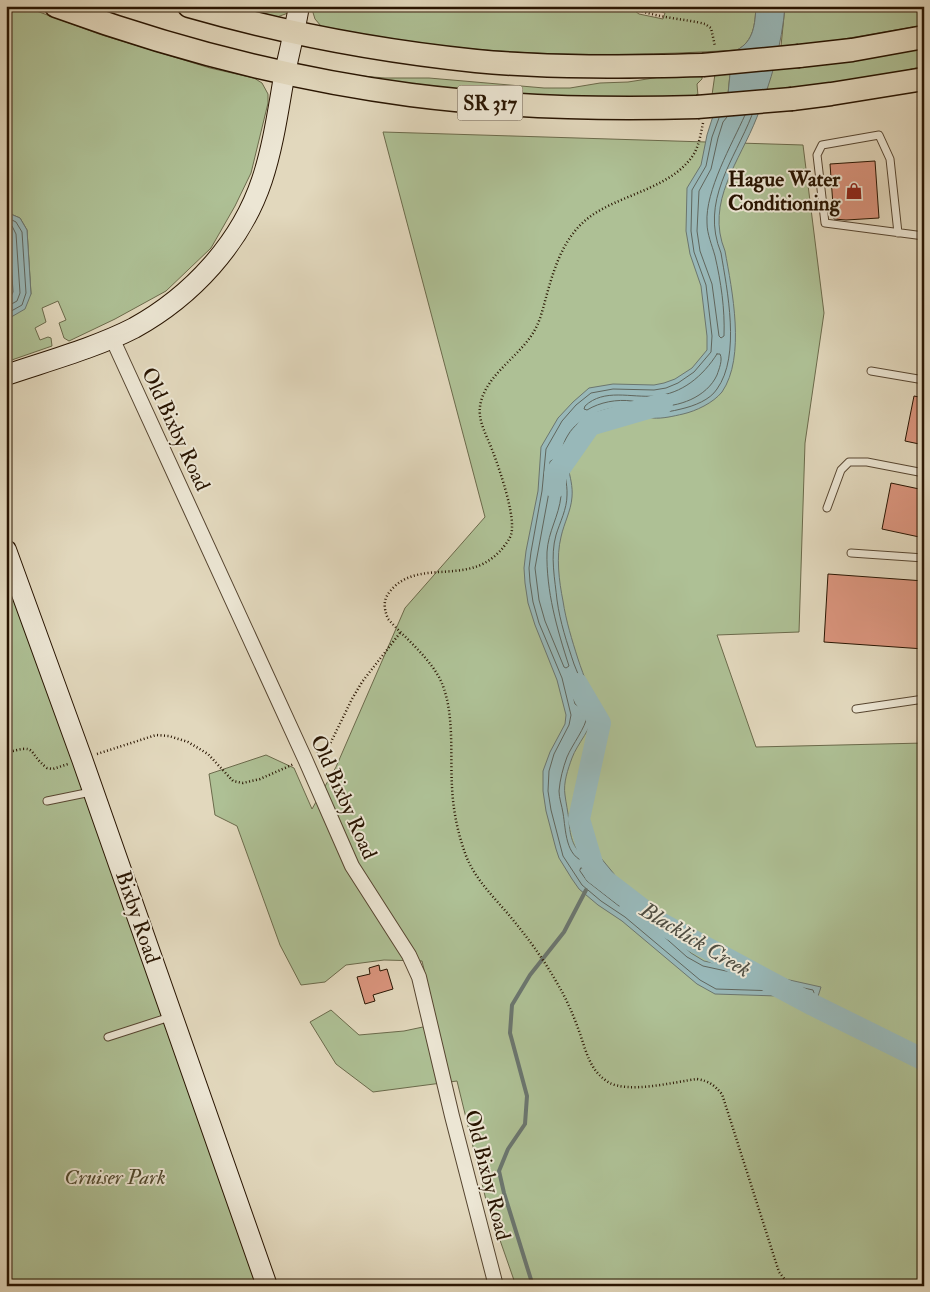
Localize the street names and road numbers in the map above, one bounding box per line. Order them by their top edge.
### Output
road number: SR 317 [458,86,522,120]
street label: Old Bixby Road [135,363,216,496]
street label: Old Bixby Road [304,731,383,864]
street label: Bixby Road [109,867,166,968]
street label: Old Bixby Road [458,1107,517,1244]

